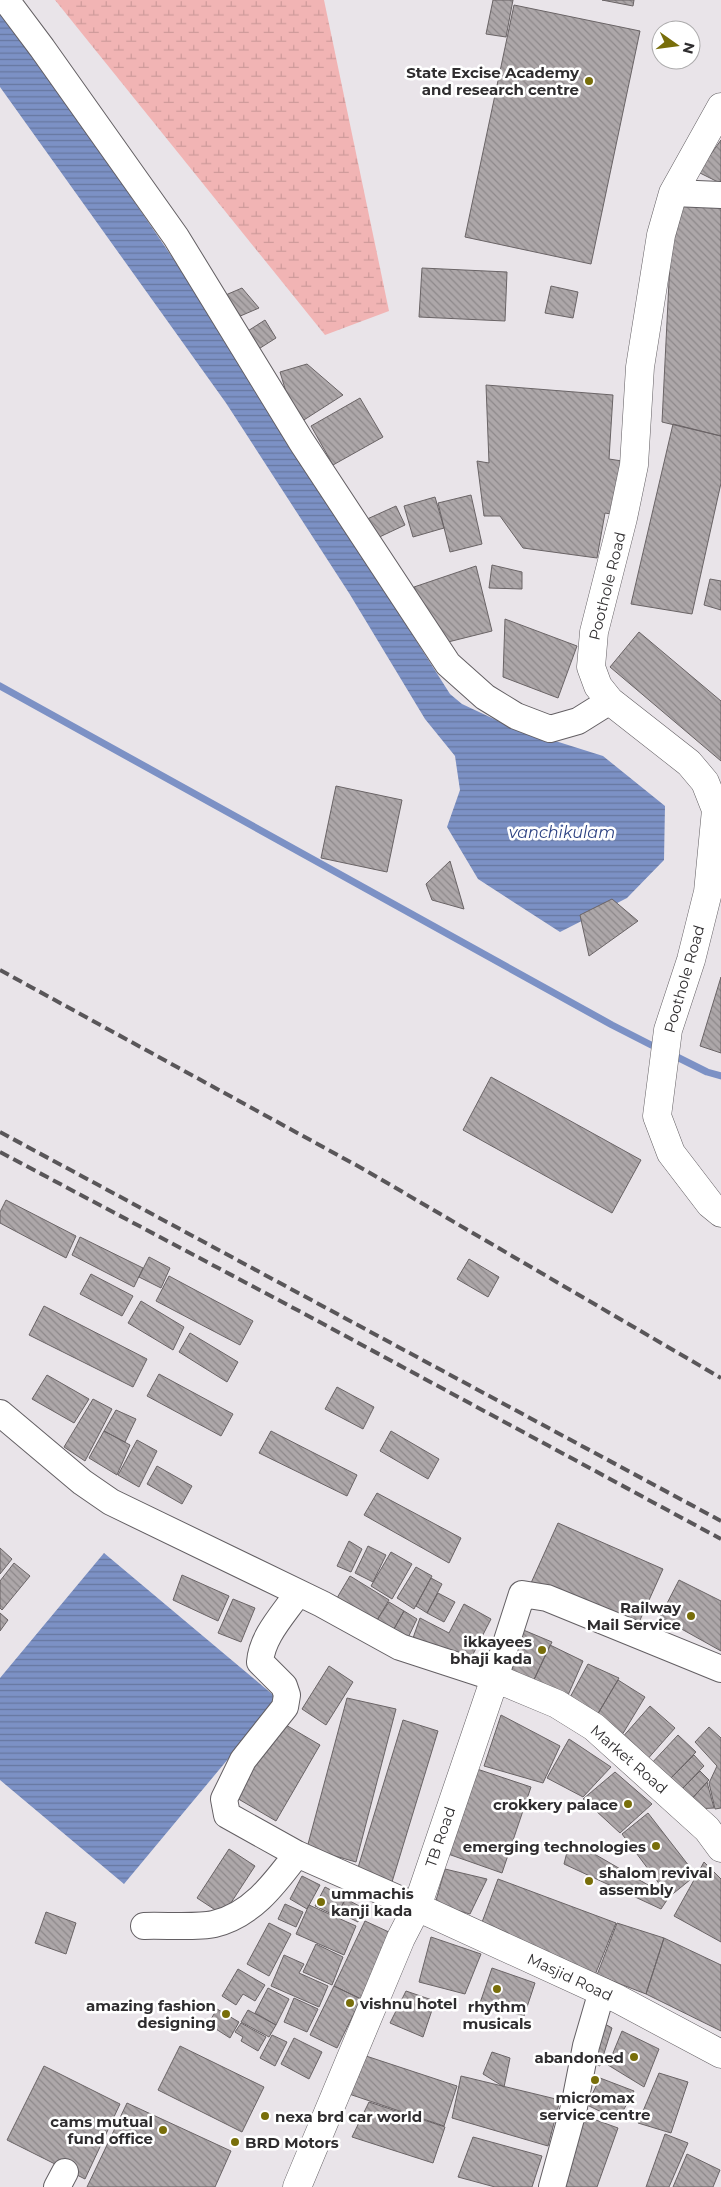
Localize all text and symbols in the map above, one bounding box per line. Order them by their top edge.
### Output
north arrow [651,20,701,70]
text: N [679,40,699,56]
place label: State Excise Academy and research centre [406,63,580,99]
marker: State Excise Academy and research centre [583,75,595,87]
street label: Poothole Road [584,530,630,642]
water label: vanchikulam [509,823,615,842]
street label: Poothole Road [660,923,708,1035]
place label: Railway Mail Service [587,1598,682,1634]
marker: Railway Mail Service [685,1610,697,1622]
place label: ikkayees bhaji kada [450,1632,532,1668]
marker: ikkayees bhaji kada [536,1644,548,1656]
street label: Market Road [587,1720,671,1798]
place label: crokkery palace [493,1795,618,1814]
marker: crokkery palace [622,1798,634,1810]
street label: TB Road [421,1804,459,1870]
place label: emerging technologies [463,1837,646,1856]
marker: emerging technologies [650,1840,662,1852]
place label: shalom revival assembly [599,1863,712,1899]
marker: shalom revival assembly [583,1875,595,1887]
place label: ummachis kanji kada [331,1884,414,1920]
marker: ummachis kanji kada [315,1896,327,1908]
street label: Masjid Road [524,1949,616,2005]
marker: rhythm musicals [491,1983,503,1995]
place label: vishnu hotel [359,1994,457,2013]
place label: amazing fashion designing [86,1996,216,2032]
marker: vishnu hotel [344,1997,356,2009]
place label: rhythm musicals [462,1997,532,2033]
marker: amazing fashion designing [220,2008,232,2020]
place label: abandoned [534,2048,624,2067]
marker: abandoned [628,2051,640,2063]
marker: micromax service centre [589,2074,601,2086]
place label: micromax service centre [540,2088,651,2124]
place label: nexa brd car world [275,2107,422,2126]
marker: nexa brd car world [259,2110,271,2122]
place label: cams mutual fund office [50,2112,153,2148]
marker: cams mutual fund office [157,2124,169,2136]
place label: BRD Motors [245,2133,339,2152]
marker: BRD Motors [229,2136,241,2148]

